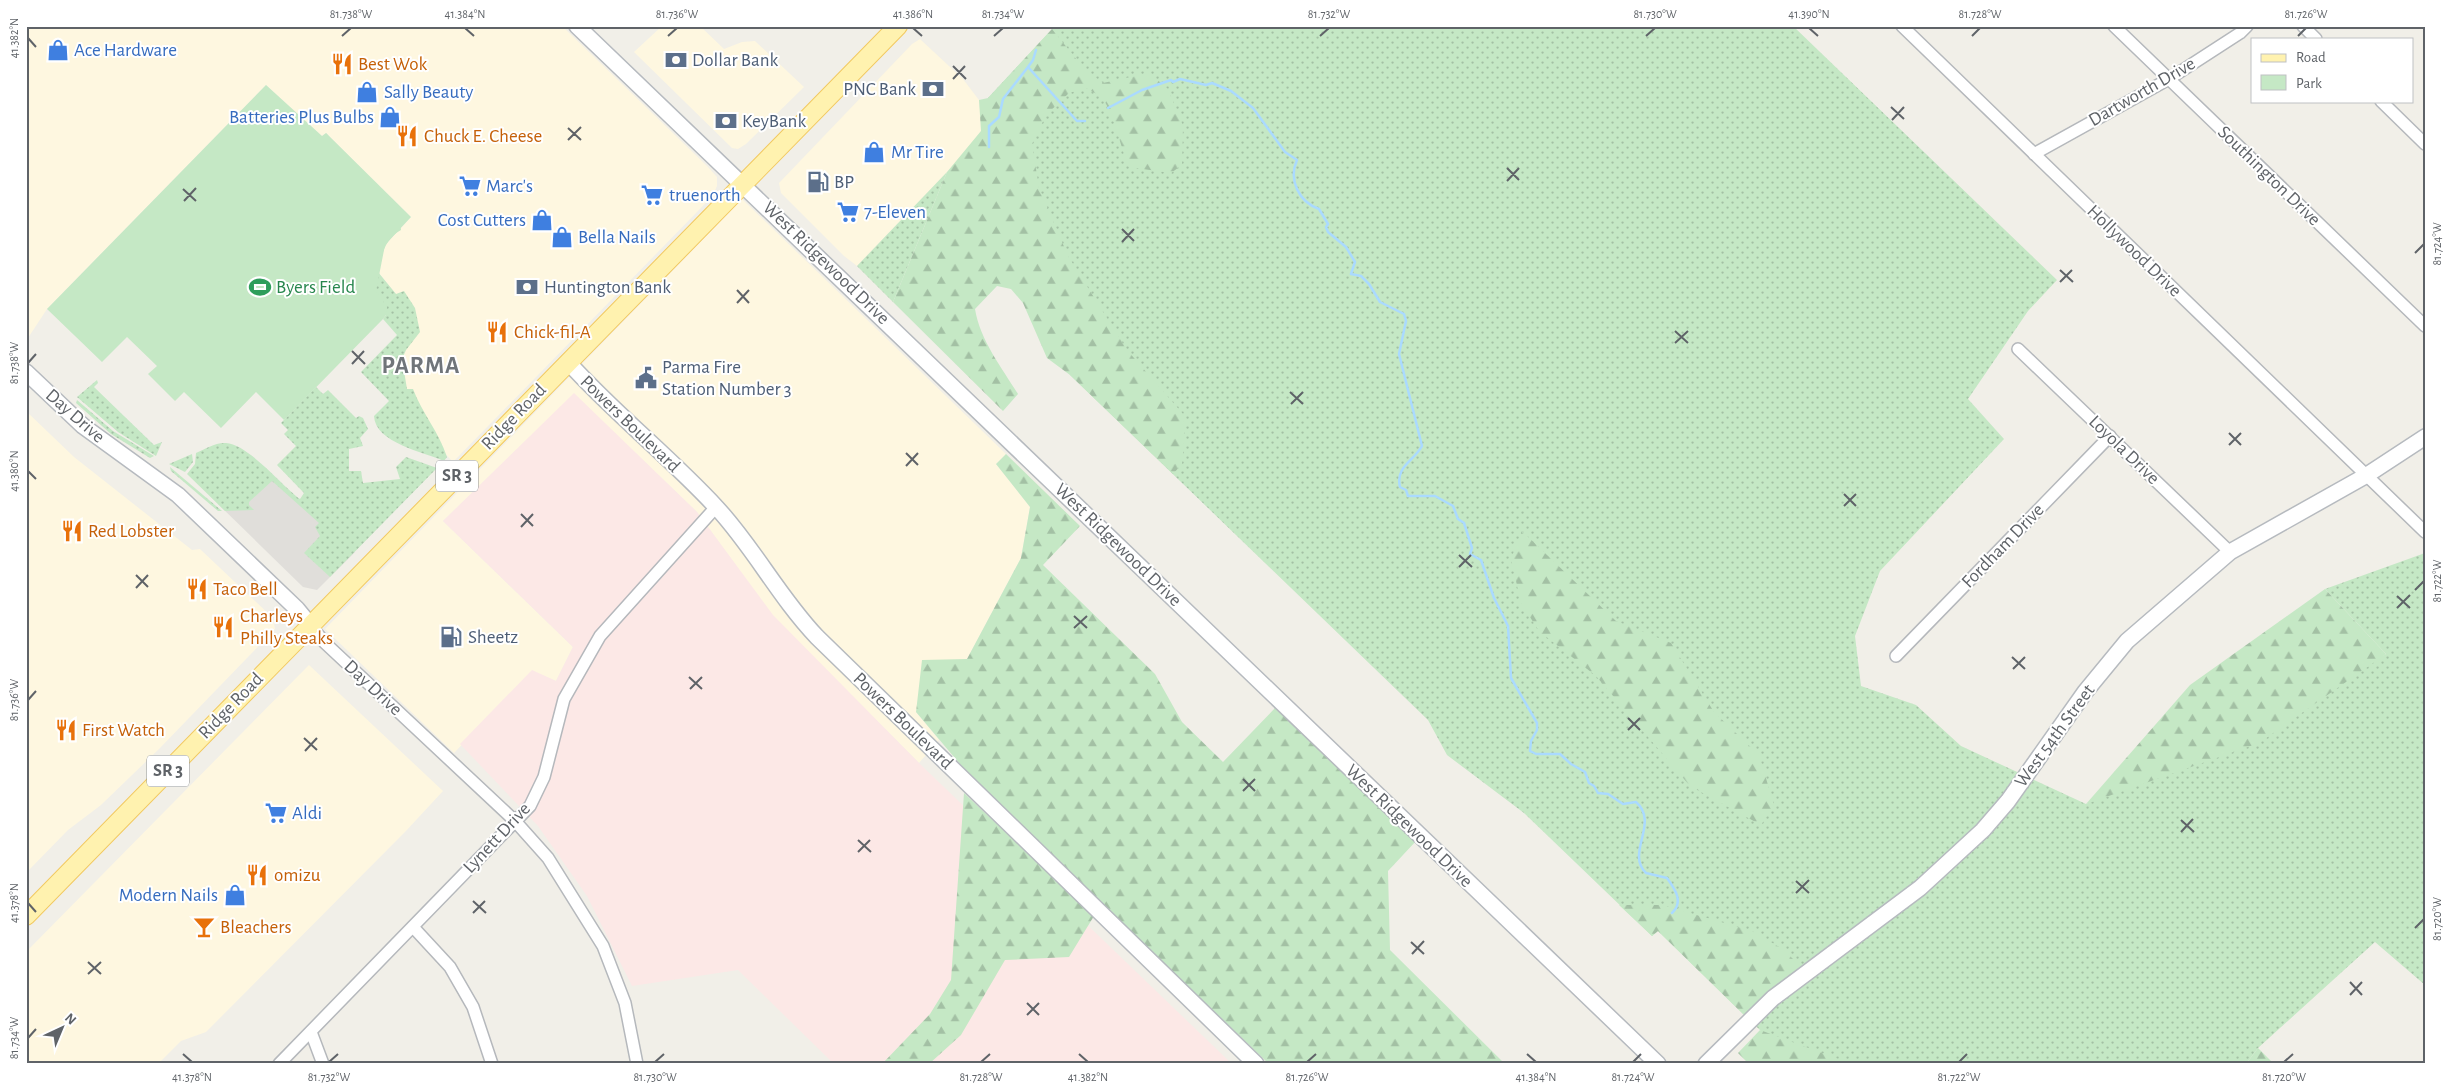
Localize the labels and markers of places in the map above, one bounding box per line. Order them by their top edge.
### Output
shop icon: Ace Hardware [45,37,71,63]
place label: Ace Hardware [74,41,177,60]
bank icon: Dollar Bank [663,47,689,73]
restaurant icon: Best Wok [329,51,355,77]
place label: Dollar Bank [692,51,778,70]
place label: Best Wok [358,55,427,74]
bank icon: PNC Bank [920,76,946,102]
shop icon: Sally Beauty [354,79,380,105]
place label: PNC Bank [843,80,916,99]
place label: Sally Beauty [384,83,473,102]
shop icon: Batteries Plus Bulbs [377,104,403,130]
place label: Batteries Plus Bulbs [229,108,374,127]
bank icon: KeyBank [713,108,739,134]
place label: KeyBank [742,112,806,131]
restaurant icon: Chuck E. Cheese [394,123,420,149]
place label: Chuck E. Cheese [424,127,542,146]
shop icon: Mr Tire [861,139,887,165]
place label: Mr Tire [891,143,944,162]
fuel station icon: BP [805,169,831,195]
supermarket icon: Marc's [457,173,483,199]
place label: BP [834,173,854,192]
place label: Marc's [486,177,533,196]
supermarket icon: truenorth [639,182,665,208]
place label: truenorth [669,186,741,205]
supermarket icon: 7-Eleven [835,199,861,225]
place label: 7-Eleven [864,203,926,222]
shop icon: Cost Cutters [529,207,555,233]
place label: Cost Cutters [438,211,526,230]
shop icon: Bella Nails [549,224,575,250]
place label: Bella Nails [578,228,656,247]
sports icon: Byers Field [247,274,273,300]
bank icon: Huntington Bank [514,274,540,300]
place label: Byers Field [276,278,355,297]
place label: Huntington Bank [544,278,671,297]
restaurant icon: Chick-fil-A [484,319,510,345]
place label: Chick-fil-A [514,323,591,342]
place label: Parma Fire Station Number 3 [662,358,792,399]
public building icon: Parma Fire Station Number 3 [633,365,659,391]
restaurant icon: Red Lobster [59,518,85,544]
place label: Red Lobster [88,522,174,541]
restaurant icon: Taco Bell [184,576,210,602]
place label: Taco Bell [213,580,278,599]
place label: Charleys Philly Steaks [240,607,333,648]
restaurant icon: Charleys Philly Steaks [210,614,236,640]
fuel station icon: Sheetz [438,624,464,650]
place label: Sheetz [468,628,518,647]
restaurant icon: First Watch [53,717,79,743]
place label: First Watch [82,721,165,740]
supermarket icon: Aldi [263,800,289,826]
place label: Aldi [292,804,322,823]
restaurant icon: omizu [244,862,270,888]
place label: omizu [274,866,321,885]
shop icon: Modern Nails [222,882,248,908]
place label: Modern Nails [119,886,218,905]
bar icon: Bleachers [191,914,217,940]
place label: Bleachers [220,918,292,937]

